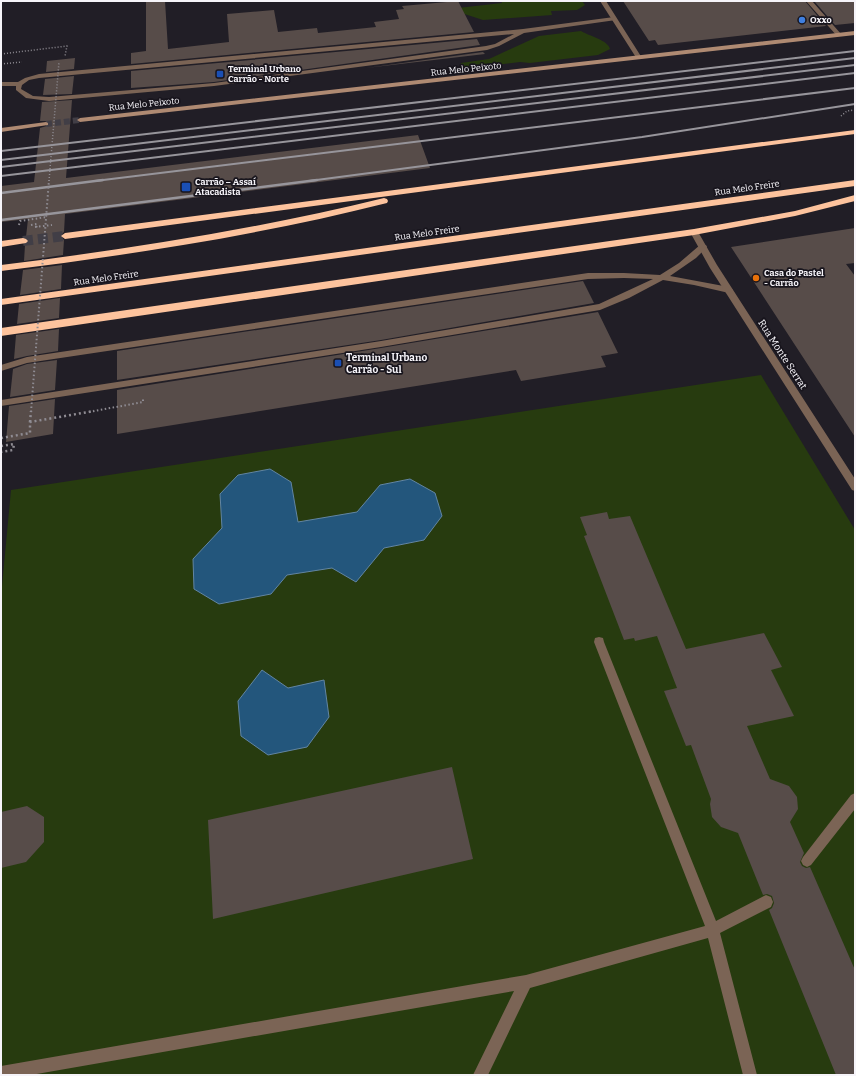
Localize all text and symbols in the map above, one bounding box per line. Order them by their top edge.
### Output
marker: Oxxo [797,15,807,25]
place label: Oxxo [810,15,832,25]
street label: Rua Melo Peixoto [430,60,502,78]
place label: Terminal Urbano Carrão - Norte [228,64,301,84]
marker: Terminal Urbano Carrão - Norte [215,69,225,79]
street label: Rua Melo Peixoto [108,95,180,113]
place label: Carrão – Assaí Atacadista [195,177,256,197]
street label: Rua Melo Freire [714,178,780,198]
marker: Carrão – Assaí Atacadista [180,181,192,193]
street label: Rua Melo Freire [394,223,460,243]
street label: Rua Melo Freire [73,268,139,288]
place label: Casa do Pastel - Carrão [764,268,824,288]
marker: Casa do Pastel - Carrão [751,273,761,283]
street label: Rua Monte Serrat [755,317,809,392]
place label: Terminal Urbano Carrão - Sul [346,352,427,376]
marker: Terminal Urbano Carrão - Sul [333,358,343,368]

